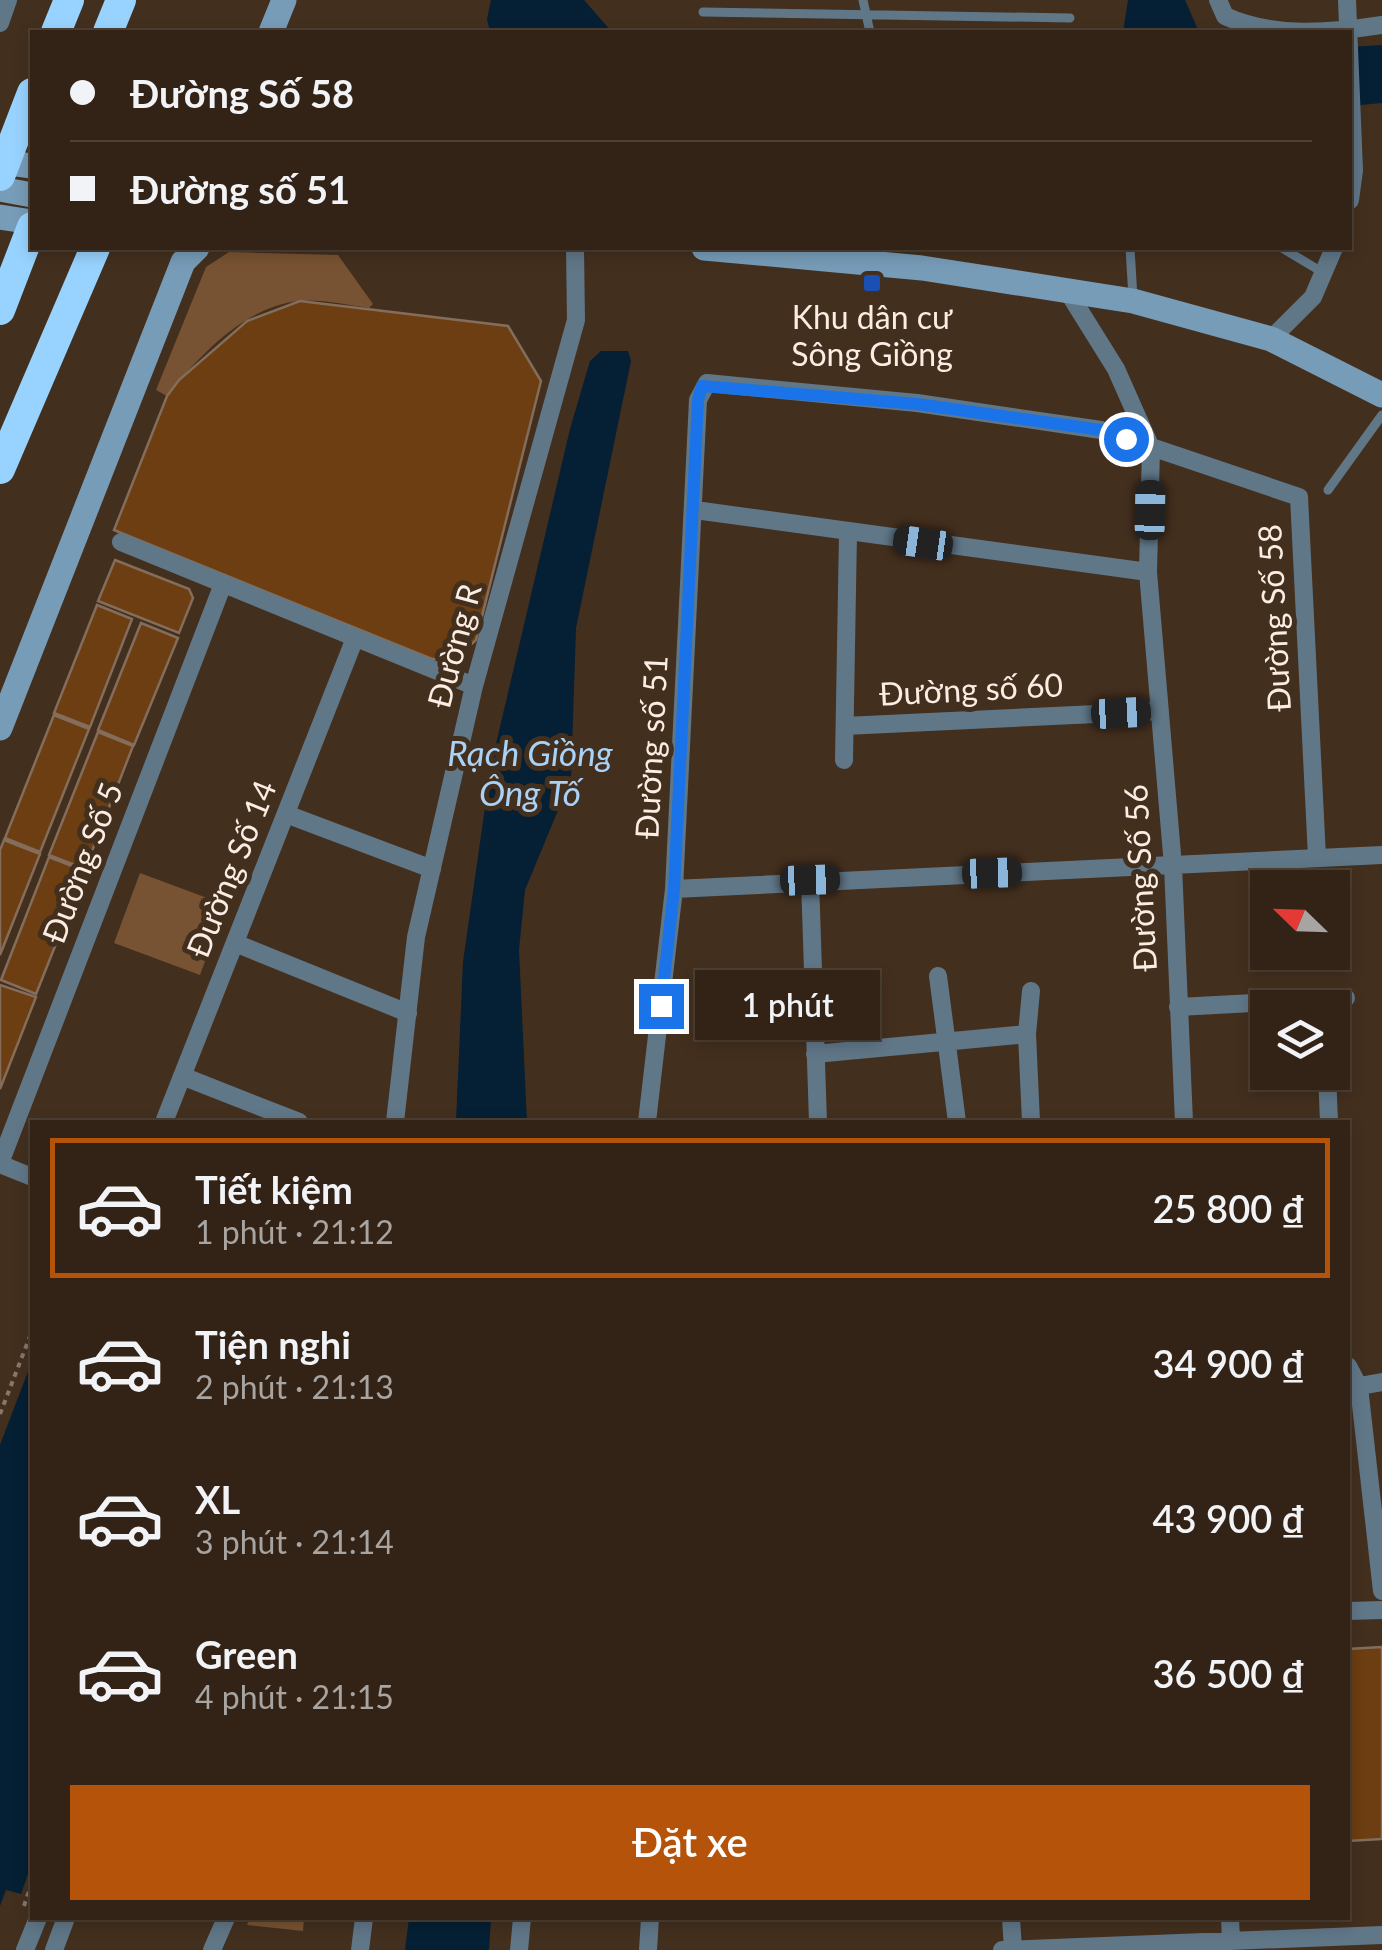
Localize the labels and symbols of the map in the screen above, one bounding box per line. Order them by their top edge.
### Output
marker: Khu dân cư Sông Giồng [861,272,883,294]
place label: Khu dân cư Sông Giồng [791,297,953,373]
route start [1104,417,1149,462]
car [1134,480,1166,540]
street label: Đường Số 58 [1249,523,1298,713]
car [891,524,955,562]
street label: Đường R [418,579,489,712]
street label: Đường số 51 [626,654,675,840]
street label: Đường số 60 [878,664,1064,713]
car [1090,696,1152,730]
water label: Rạch Giồng Ông Tố [447,731,614,813]
street label: Đường Số 14 [177,774,284,963]
street label: Đường Số 5 [33,777,130,948]
street label: Đường Số 56 [1115,783,1164,973]
car [961,857,1023,889]
car [779,864,841,896]
north arrow [1250,870,1350,970]
callout: 1 phút [696,971,881,1041]
route end [639,984,684,1029]

